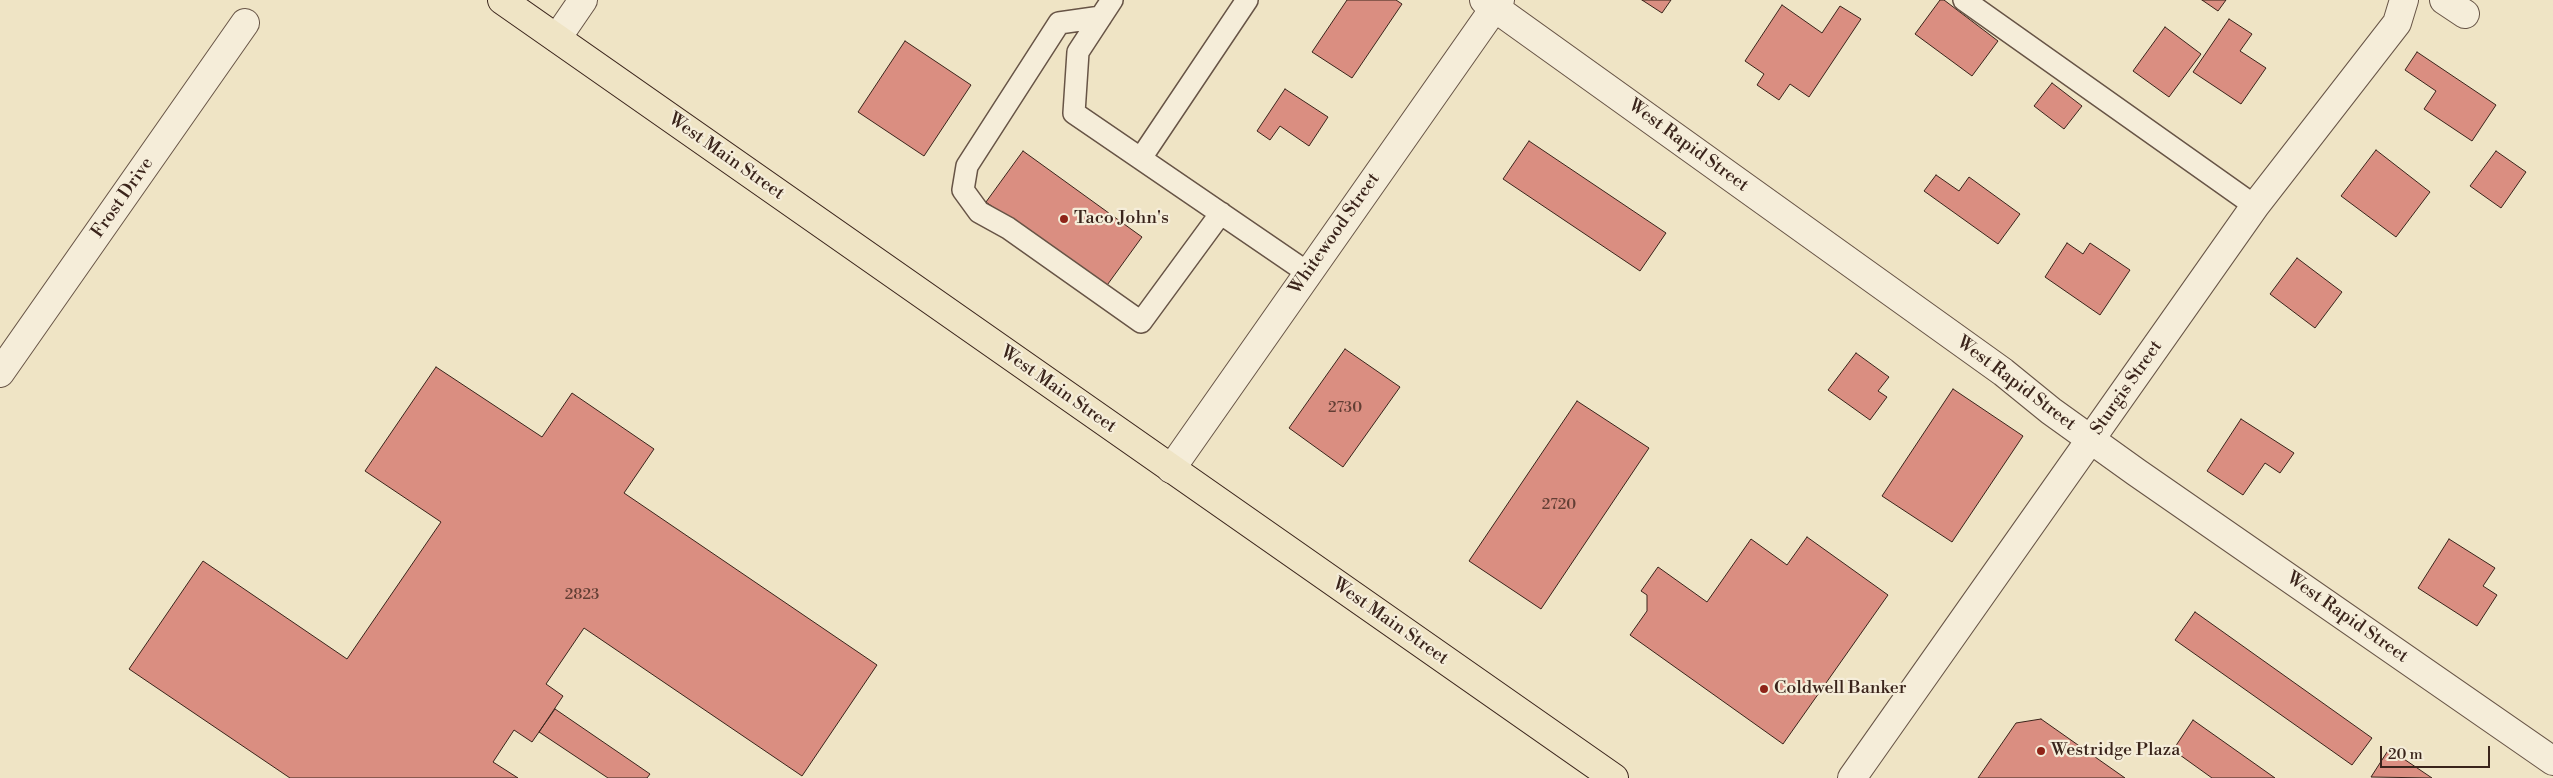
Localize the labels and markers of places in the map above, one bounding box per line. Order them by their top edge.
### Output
place label: Taco John's [1074,208,1169,230]
marker: Taco John's [1058,213,1070,225]
place label: Coldwell Banker [1774,678,1907,700]
marker: Coldwell Banker [1758,683,1770,695]
place label: Westridge Plaza [2051,740,2180,762]
marker: Westridge Plaza [2035,745,2047,757]

